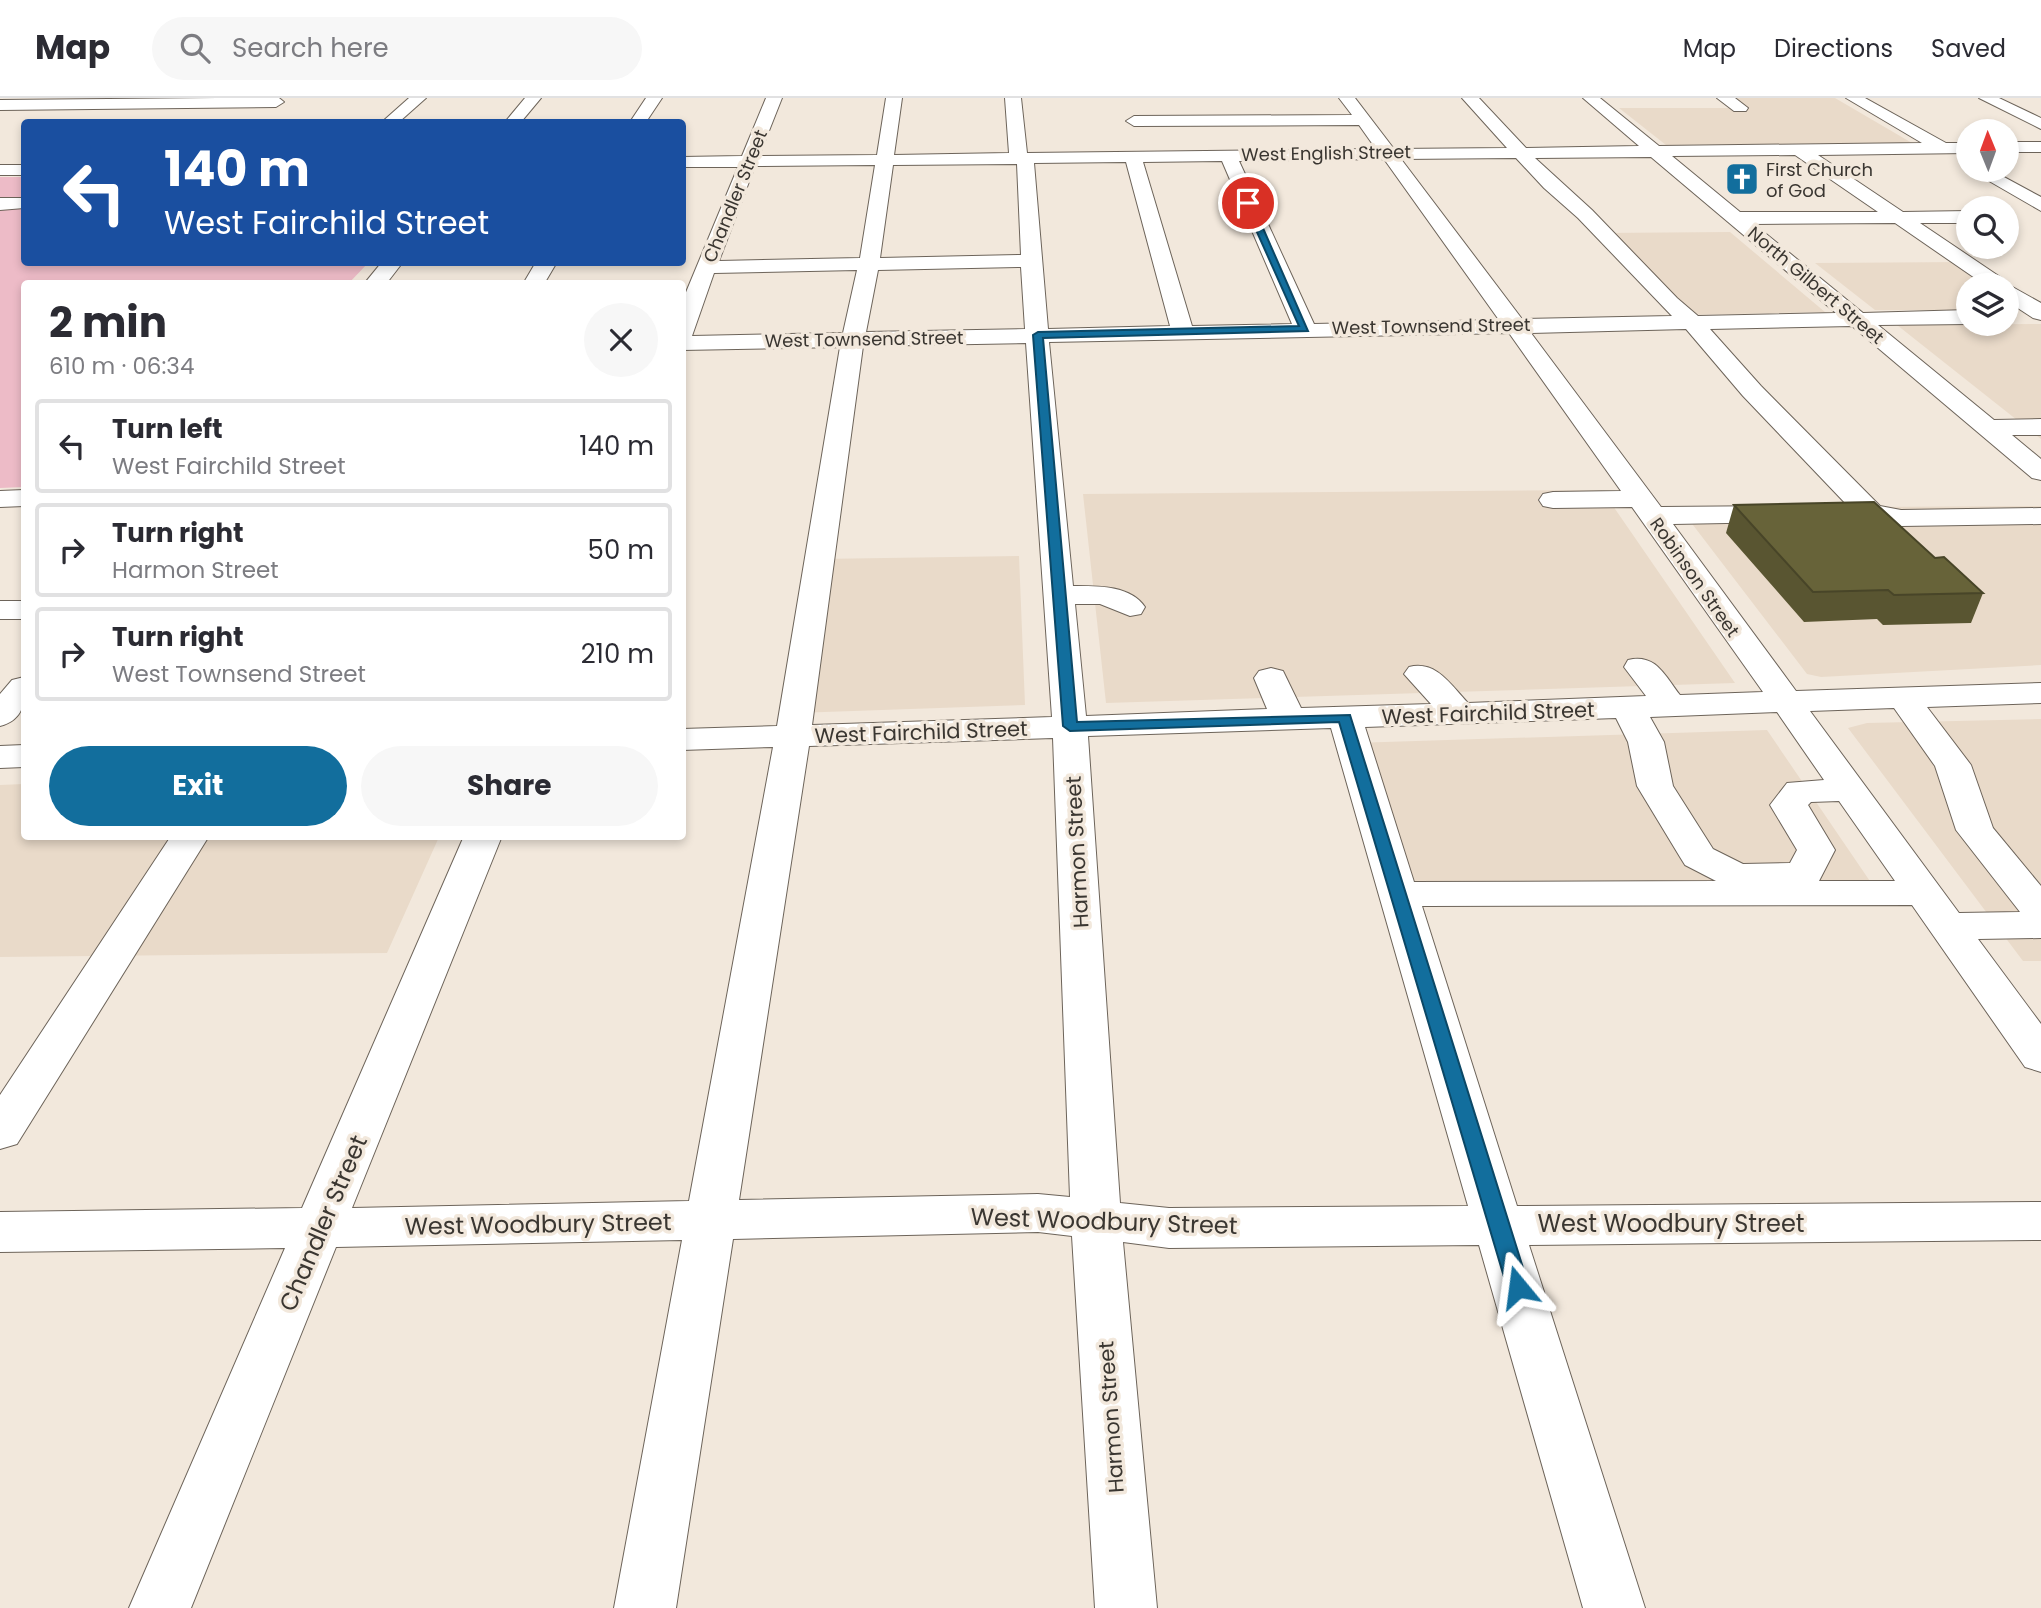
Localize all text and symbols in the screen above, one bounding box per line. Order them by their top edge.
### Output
search box [152,17,642,80]
text: Map [35,24,110,71]
icon: search [176,29,214,67]
text: Search here [232,30,389,66]
text: Map [1683,32,1736,65]
text: Directions [1774,32,1893,65]
text: Saved [1931,32,2006,65]
north arrow [1956,119,2020,182]
map controls [1956,119,2019,336]
street label: Chandler Street [697,126,773,266]
text: 140 m [164,135,310,203]
street label: West English Street [1241,139,1411,167]
icon: left [49,147,140,238]
place label: First Church of God [1766,157,1873,203]
church icon: First Church of God [1723,160,1761,198]
pin [1218,173,1278,233]
icon: arrive [1229,184,1267,222]
button: search [1956,196,2019,259]
text: West Fairchild Street [164,200,489,245]
street label: North Gilbert Street [1743,221,1889,349]
button: layers [1956,273,2019,336]
text: 2 min [49,293,167,352]
button: close [584,303,658,377]
street label: West Townsend Street [1331,312,1531,340]
street label: West Townsend Street [764,325,964,353]
text: 610 m · 06:34 [49,350,194,382]
text: Turn left [112,411,223,447]
icon: left [53,427,91,465]
text: 140 m [579,428,654,464]
text: West Fairchild Street [112,450,346,482]
street label: Robinson Street [1644,512,1746,642]
text: Turn right [112,515,244,551]
icon: right [53,531,91,569]
text: 50 m [588,532,654,568]
text: Harmon Street [112,554,279,586]
text: Turn right [112,619,244,655]
icon: right [53,635,91,673]
text: 210 m [581,636,654,672]
text: West Townsend Street [112,658,366,690]
street label: West Fairchild Street [1381,695,1595,731]
street label: West Fairchild Street [814,714,1028,750]
button: Exit [49,746,347,826]
button: Share [361,746,658,826]
street label: Harmon Street [1059,775,1095,929]
street label: Chandler Street [271,1130,375,1316]
street label: West Woodbury Street [970,1200,1238,1242]
street label: West Woodbury Street [404,1205,672,1243]
street label: West Woodbury Street [1537,1207,1805,1240]
position arrow [1481,1250,1555,1324]
street label: Harmon Street [1091,1340,1131,1494]

